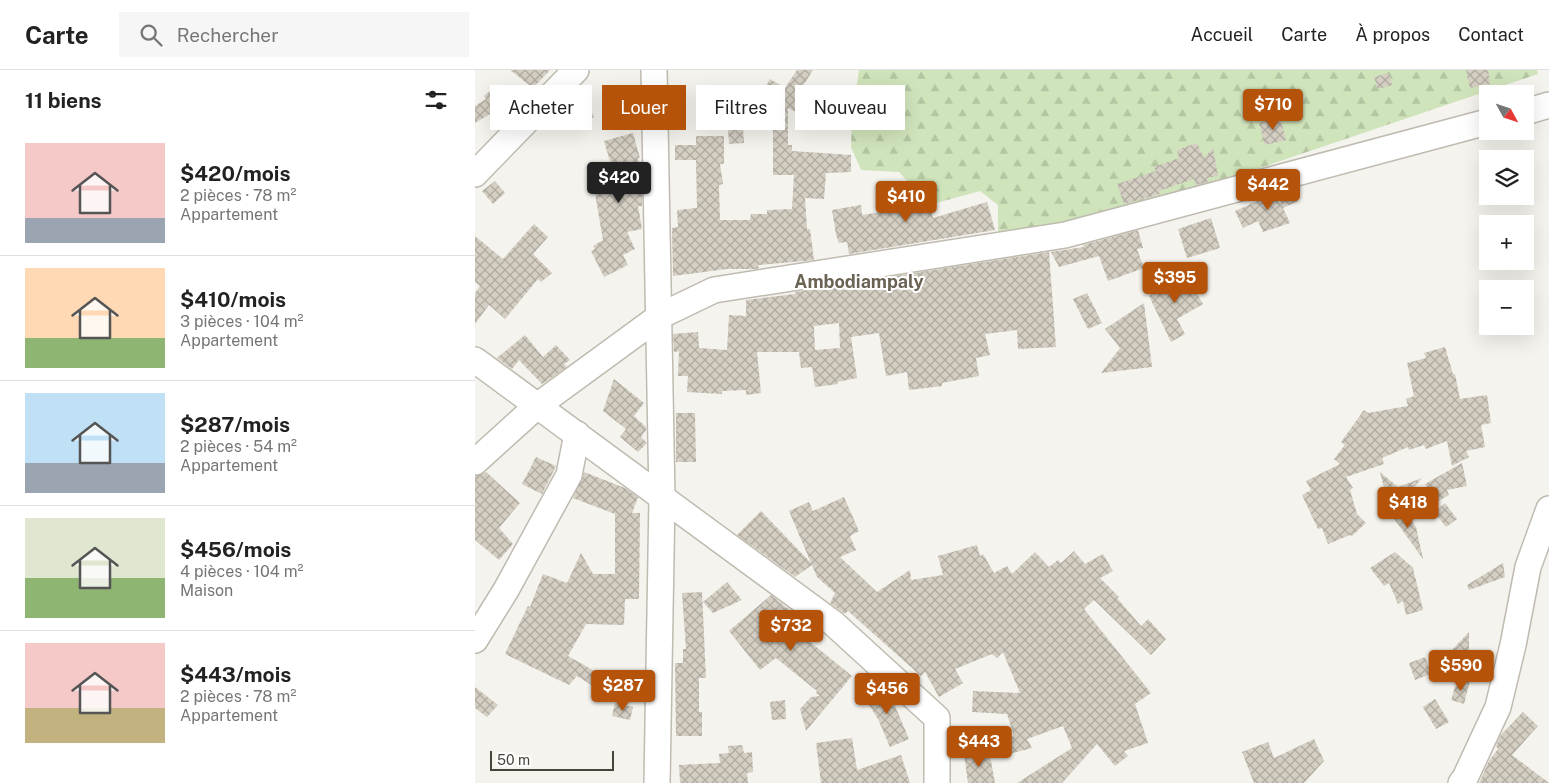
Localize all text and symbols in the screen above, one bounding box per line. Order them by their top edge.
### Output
search box [119,12,469,57]
text: Carte [25,21,89,49]
icon: search [137,21,165,49]
text: Rechercher [177,24,279,46]
text: Accueil [1191,24,1253,45]
text: Carte [1281,24,1327,45]
text: À propos [1355,24,1430,45]
text: Contact [1458,24,1524,45]
chip: Acheter [490,85,592,130]
chip: Louer [602,85,686,130]
chip: Filtres [696,85,785,130]
chip: Nouveau [795,85,905,130]
north arrow [1479,85,1534,140]
map controls [1479,85,1534,335]
icon: filters [422,86,450,114]
text: 11 biens [25,88,102,113]
pin: $710 [1243,88,1303,131]
text: $710 [1254,95,1292,114]
button: layers [1479,150,1534,205]
text: $420/mois [180,161,291,186]
pin: $420 [589,162,649,204]
icon: home [65,163,125,223]
text: $420 [598,168,640,187]
pin: $442 [1238,168,1298,211]
text: $442 [1247,175,1289,194]
pin: $410 [876,180,936,223]
text: 2 pièces · 78 m² [180,186,296,205]
text: $410 [887,187,925,206]
text: Appartement [180,205,278,224]
button: + [1479,215,1534,270]
pin: $395 [1145,262,1205,304]
text: $395 [1154,268,1196,287]
district label: Ambodiampaly [794,271,924,292]
button: − [1479,280,1534,335]
text: $410/mois [180,287,286,312]
icon: home [65,288,125,348]
text: 3 pièces · 104 m² [180,312,304,331]
text: Appartement [180,331,278,350]
text: $287/mois [180,412,290,437]
icon: home [65,413,125,473]
text: 2 pièces · 54 m² [180,437,297,456]
text: Appartement [180,456,278,475]
pin: $418 [1378,486,1438,529]
text: $418 [1389,493,1427,512]
text: $456/mois [180,537,291,562]
icon: home [65,538,125,598]
text: 4 pièces · 104 m² [180,562,303,581]
text: Maison [180,581,233,600]
pin: $732 [761,610,821,652]
text: $732 [770,616,812,635]
pin: $590 [1431,650,1491,692]
text: $590 [1440,656,1482,675]
text: $443/mois [180,662,291,687]
icon: home [65,663,125,723]
pin: $287 [593,670,653,712]
pin: $456 [857,672,917,715]
text: $287 [602,676,644,695]
text: $456 [866,679,908,698]
text: 2 pièces · 78 m² [180,687,296,706]
text: Appartement [180,706,278,725]
pin: $443 [949,726,1009,768]
text: $443 [958,732,1000,751]
scale bar [490,748,614,771]
text: 50 m [497,752,530,768]

